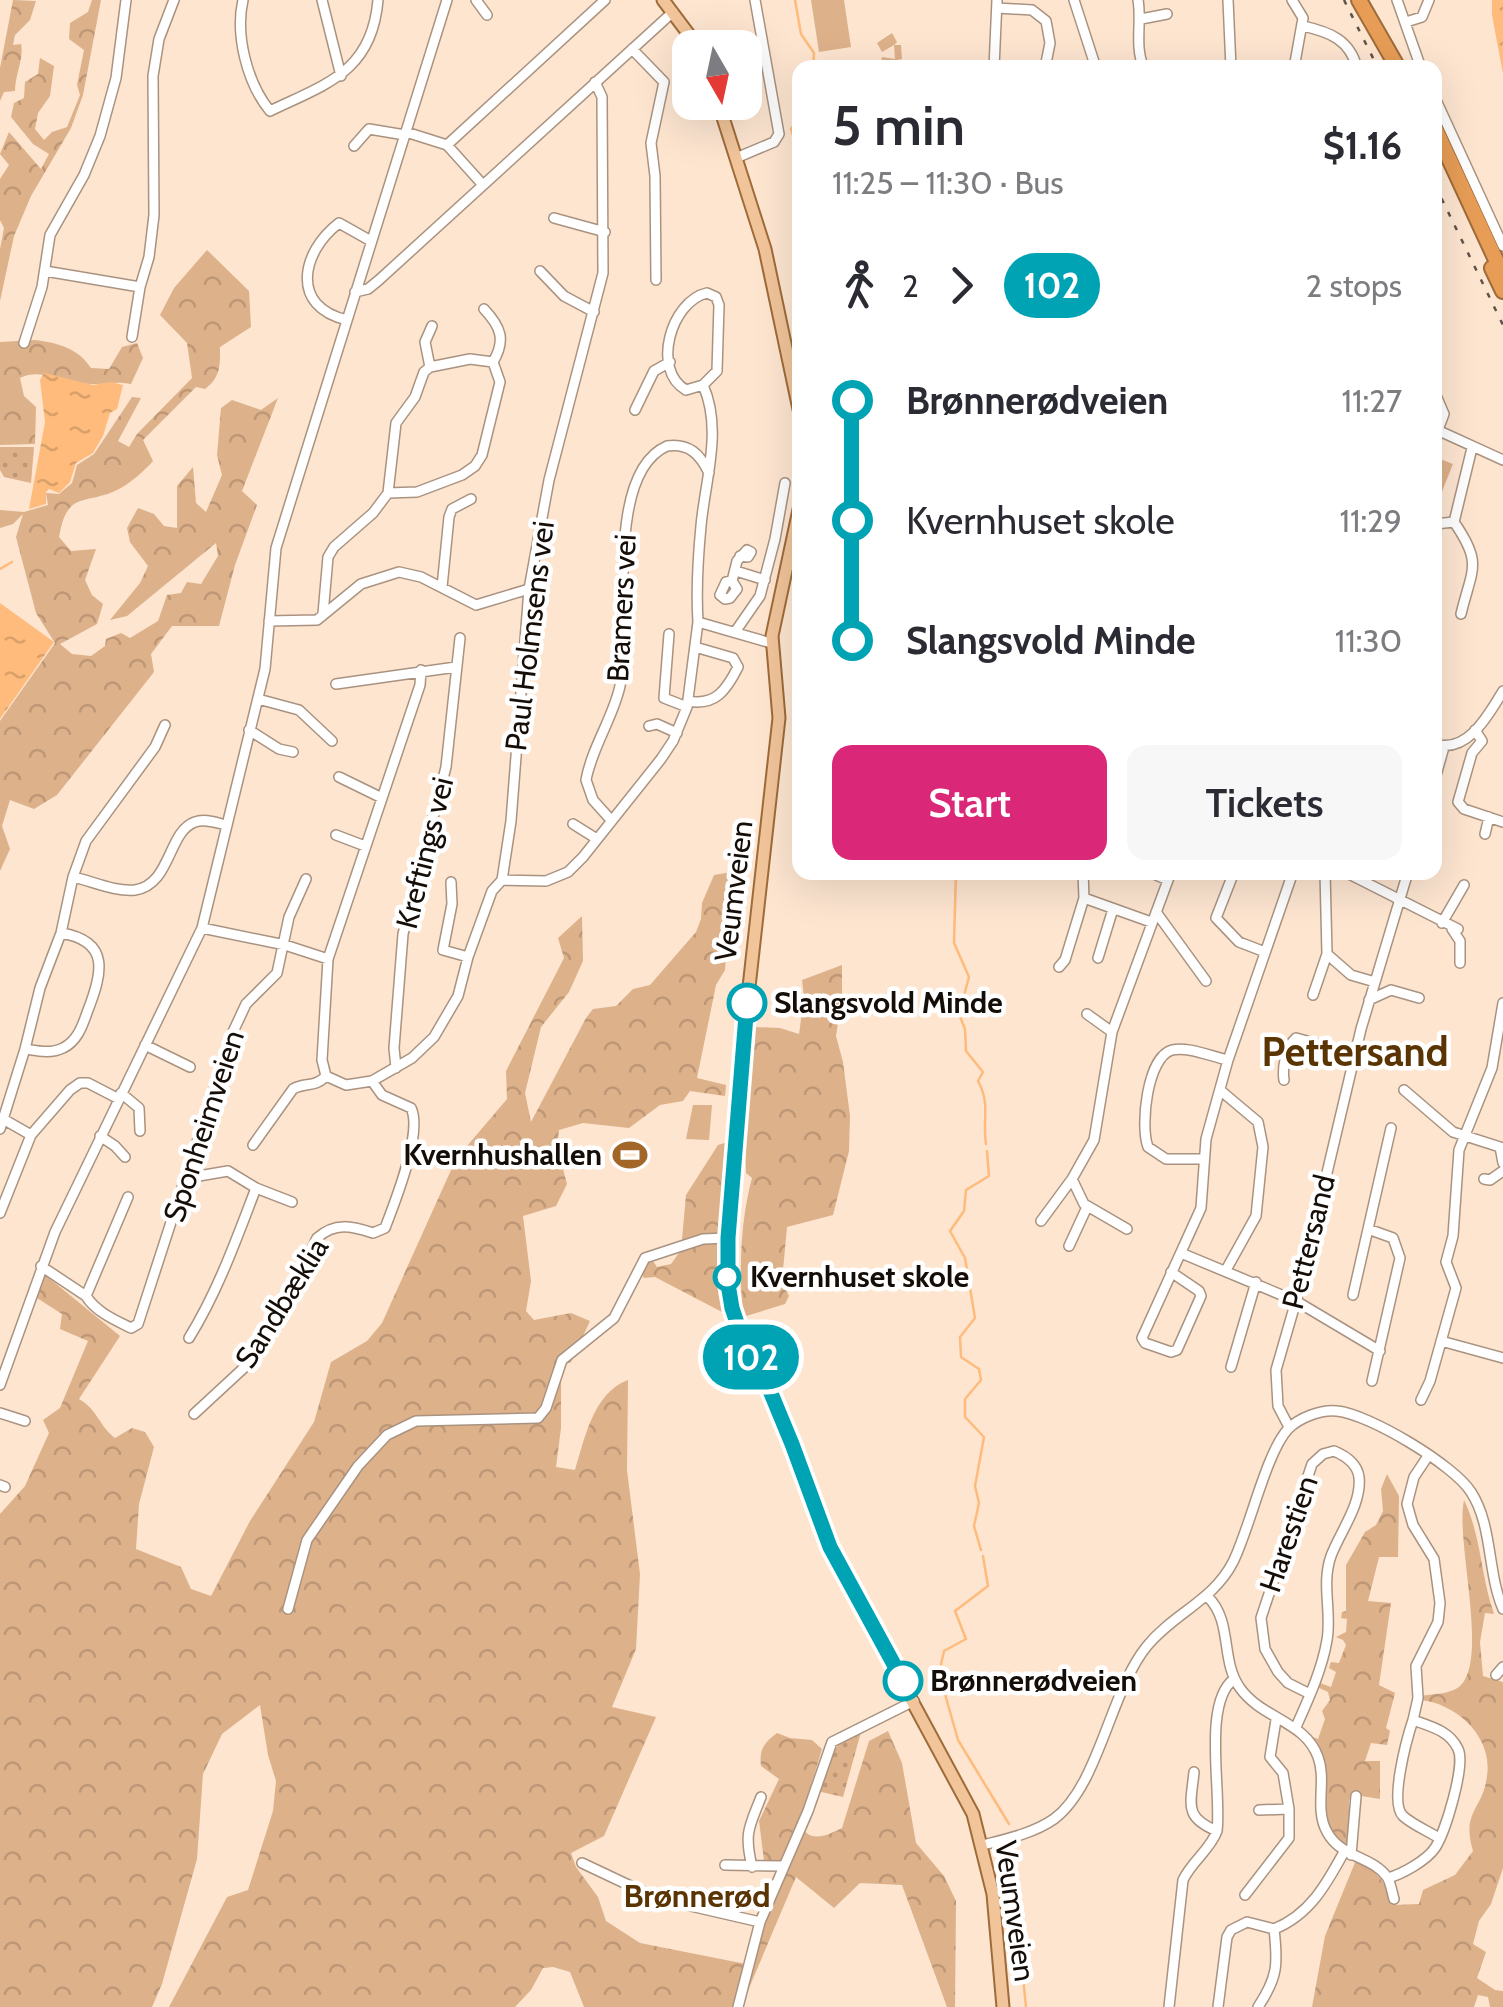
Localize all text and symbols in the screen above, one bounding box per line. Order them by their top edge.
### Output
north arrow [672,30,762,120]
map controls [672,30,762,120]
text: 5 min [832,92,965,159]
text: $1.16 [1323,122,1402,169]
text: 11:25 – 11:30 · Bus [832,163,1064,202]
icon: walk [832,258,887,313]
icon: forward [934,258,989,313]
text: 102 [1024,264,1080,307]
text: 2 [902,266,919,305]
text: 2 stops [1305,266,1402,305]
text: Brønnerødveien [906,377,1168,424]
text: 11:27 [1342,381,1402,420]
text: Kvernhuset skole [906,497,1175,544]
text: 11:29 [1340,501,1402,540]
street label: Paul Holmsens vei [497,519,562,753]
street label: Bramers vei [599,533,644,683]
text: Slangsvold Minde [906,617,1196,664]
text: 11:30 [1335,621,1402,660]
button: Start [832,745,1107,860]
button: Tickets [1127,745,1402,860]
street label: Kreftings vei [388,773,461,933]
street label: Veumveien [706,818,761,964]
marker: Slangsvold Minde [728,984,766,1022]
place label: Slangsvold Minde [774,984,1003,1021]
street label: Sponheimveien [155,1025,252,1226]
district label: Pettersand [1261,1027,1449,1076]
place label: Kvernhushallen [403,1136,602,1173]
sports icon: Kvernhushallen [611,1136,649,1174]
street label: Pettersand [1274,1171,1343,1313]
street label: Sandbæklia [227,1230,336,1375]
place label: Kvernhuset skole [750,1258,969,1295]
marker: Kvernhuset skole [714,1264,740,1290]
line badge: 102 [694,1324,808,1390]
text: 102 [723,1336,779,1379]
street label: Harestien [1251,1471,1326,1597]
marker: Brønnerødveien [884,1662,922,1700]
place label: Brønnerødveien [930,1662,1137,1699]
street label: Veumveien [987,1838,1044,1984]
district label: Brønnerød [624,1876,770,1915]

